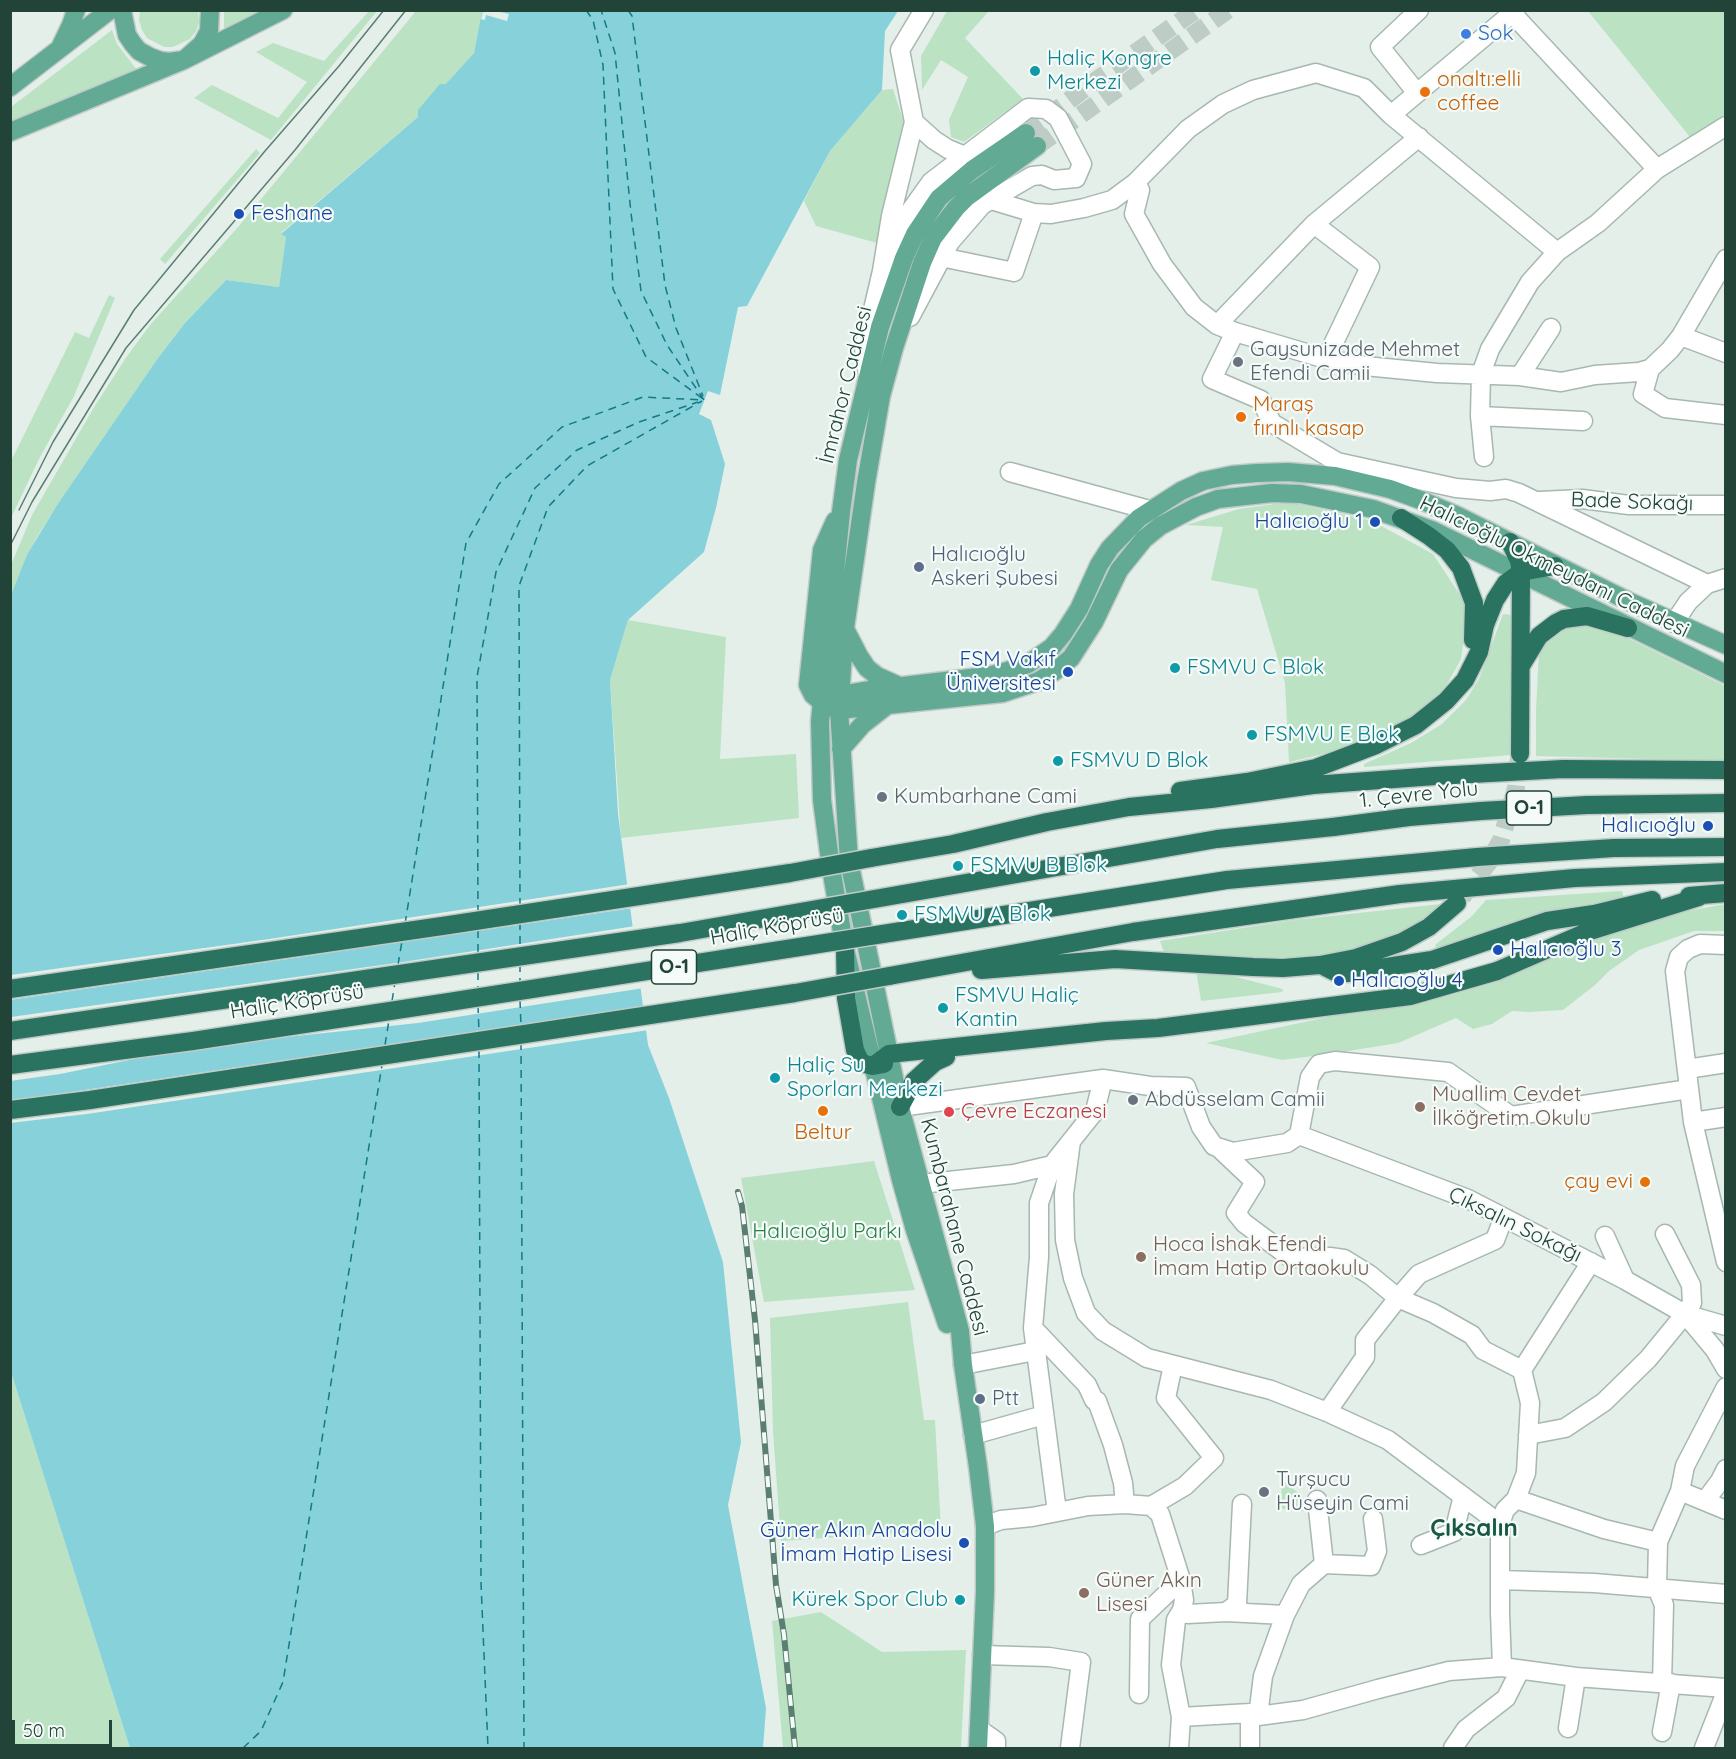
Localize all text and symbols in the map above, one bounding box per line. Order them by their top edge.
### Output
place label: Sok [1478,21,1514,47]
marker: Sok [1459,27,1473,41]
place label: Haliç Kongre Merkezi [1047,46,1172,96]
marker: Haliç Kongre Merkezi [1028,64,1042,78]
place label: onaltı:elli coffee [1437,67,1521,117]
marker: onaltı:elli coffee [1418,85,1432,99]
place label: Feshane [251,201,333,227]
marker: Feshane [232,207,246,221]
street label: İmrahor Caddesi [814,304,878,466]
place label: Gaysunizade Mehmet Efendi Camii [1250,337,1460,387]
marker: Gaysunizade Mehmet Efendi Camii [1231,355,1245,369]
place label: Maraş fırınlı kasap [1253,392,1364,442]
marker: Maraş fırınlı kasap [1234,410,1248,424]
street label: Bade Sokağı [1570,487,1694,517]
street label: Halıcıoğlu Okmeydanı Caddesi [1415,491,1693,643]
place label: Halıcıoğlu 1 [1254,509,1363,535]
marker: Halıcıoğlu 1 [1368,515,1382,529]
place label: Halıcıoğlu Askeri Şubesi [931,542,1058,592]
marker: Halıcıoğlu Askeri Şubesi [912,560,926,574]
place label: FSM Vakıf Üniversitesi [946,647,1056,697]
place label: FSMVU C Blok [1187,655,1324,681]
marker: FSMVU C Blok [1168,661,1182,675]
marker: FSM Vakıf Üniversitesi [1061,665,1075,679]
place label: FSMVU E Blok [1264,722,1399,748]
marker: FSMVU E Blok [1245,728,1259,742]
place label: FSMVU D Blok [1070,748,1209,774]
marker: FSMVU D Blok [1051,754,1065,768]
street label: 1. Çevre Yolu [1358,776,1480,814]
place label: Kumbarhane Cami [894,784,1077,810]
marker: Kumbarhane Cami [875,790,889,804]
road number: O-1 [1506,791,1552,825]
place label: Halıcıoğlu [1601,813,1696,839]
marker: Halıcıoğlu [1701,819,1715,833]
place label: FSMVU B Blok [970,853,1107,879]
marker: FSMVU B Blok [951,859,965,873]
place label: FSMVU A Blok [914,902,1051,928]
street label: Haliç Köprüsü [708,903,846,951]
marker: FSMVU A Blok [895,908,909,922]
place label: Halıcıoğlu 3 [1510,937,1622,963]
marker: Halıcıoğlu 3 [1491,943,1505,957]
road number: O-1 [652,950,696,984]
place label: Halıcıoğlu 4 [1351,968,1463,994]
marker: Halıcıoğlu 4 [1332,974,1346,988]
street label: Haliç Köprüsü [228,979,366,1025]
place label: FSMVU Haliç Kantin [955,983,1079,1033]
marker: FSMVU Haliç Kantin [936,1001,950,1015]
place label: Haliç Su Sporları Merkezi [787,1053,943,1103]
marker: Haliç Su Sporları Merkezi [768,1071,782,1085]
place label: Muallim Cevdet İlköğretim Okulu [1432,1082,1591,1132]
place label: Abdüsselam Camii [1145,1087,1325,1113]
marker: Abdüsselam Camii [1126,1093,1140,1107]
place label: Çevre Eczanesi [961,1099,1107,1125]
marker: Muallim Cevdet İlköğretim Okulu [1413,1100,1427,1114]
marker: Beltur [816,1104,830,1118]
marker: Çevre Eczanesi [942,1105,956,1119]
street label: Kumbarahane Caddesi [915,1116,993,1338]
place label: Beltur [794,1120,852,1146]
place label: çay evi [1564,1169,1633,1195]
marker: çay evi [1638,1175,1652,1189]
street label: Çıksalın Sokağı [1444,1182,1586,1268]
park label: Halıcıoğlu Parkı [752,1219,902,1245]
place label: Hoca İshak Efendi İmam Hatip Ortaokulu [1153,1232,1369,1282]
marker: Hoca İshak Efendi İmam Hatip Ortaokulu [1134,1250,1148,1264]
place label: Ptt [992,1386,1019,1412]
marker: Ptt [973,1392,987,1406]
place label: Turşucu Hüseyin Cami [1276,1467,1409,1517]
marker: Turşucu Hüseyin Cami [1257,1485,1271,1499]
district label: Çıksalın [1430,1515,1518,1543]
place label: Güner Akın Anadolu İmam Hatip Lisesi [760,1518,952,1568]
marker: Güner Akın Anadolu İmam Hatip Lisesi [957,1536,971,1550]
place label: Güner Akın Lisesi [1096,1568,1202,1618]
marker: Güner Akın Lisesi [1077,1586,1091,1600]
place label: Kürek Spor Club [792,1587,948,1613]
marker: Kürek Spor Club [953,1593,967,1607]
scale bar [15,1708,116,1746]
text: 50 m [23,1719,65,1742]

